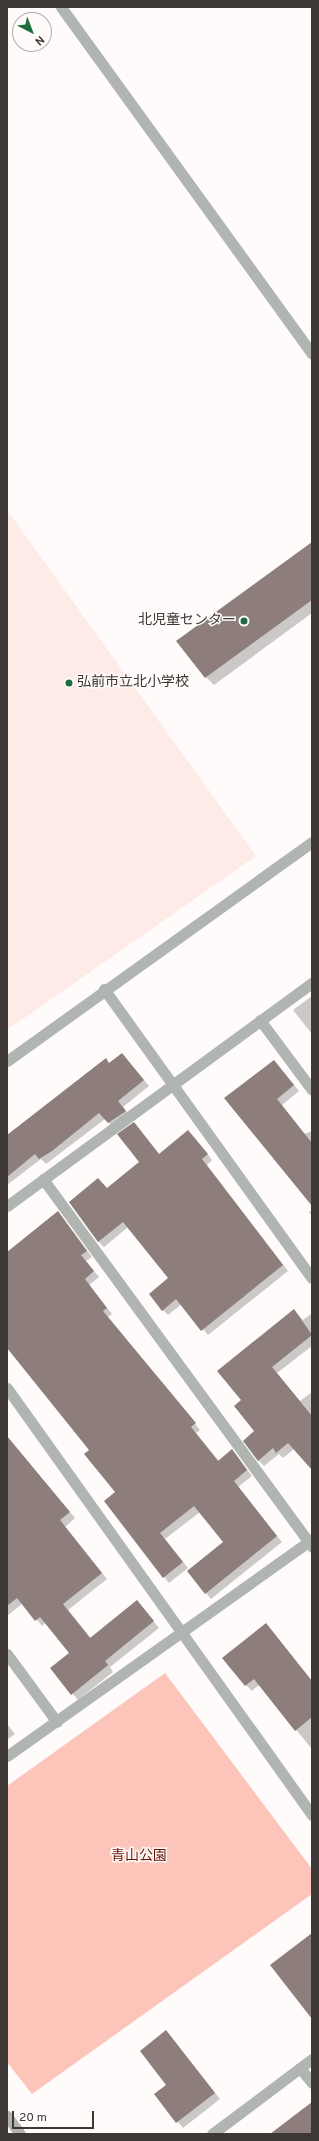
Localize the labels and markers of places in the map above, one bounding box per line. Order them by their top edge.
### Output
place label: 北児童センター [138,613,236,629]
marker: 北児童センター [239,616,249,626]
place label: 弘前市立北小学校 [77,675,189,691]
marker: 弘前市立北小学校 [64,678,74,688]

